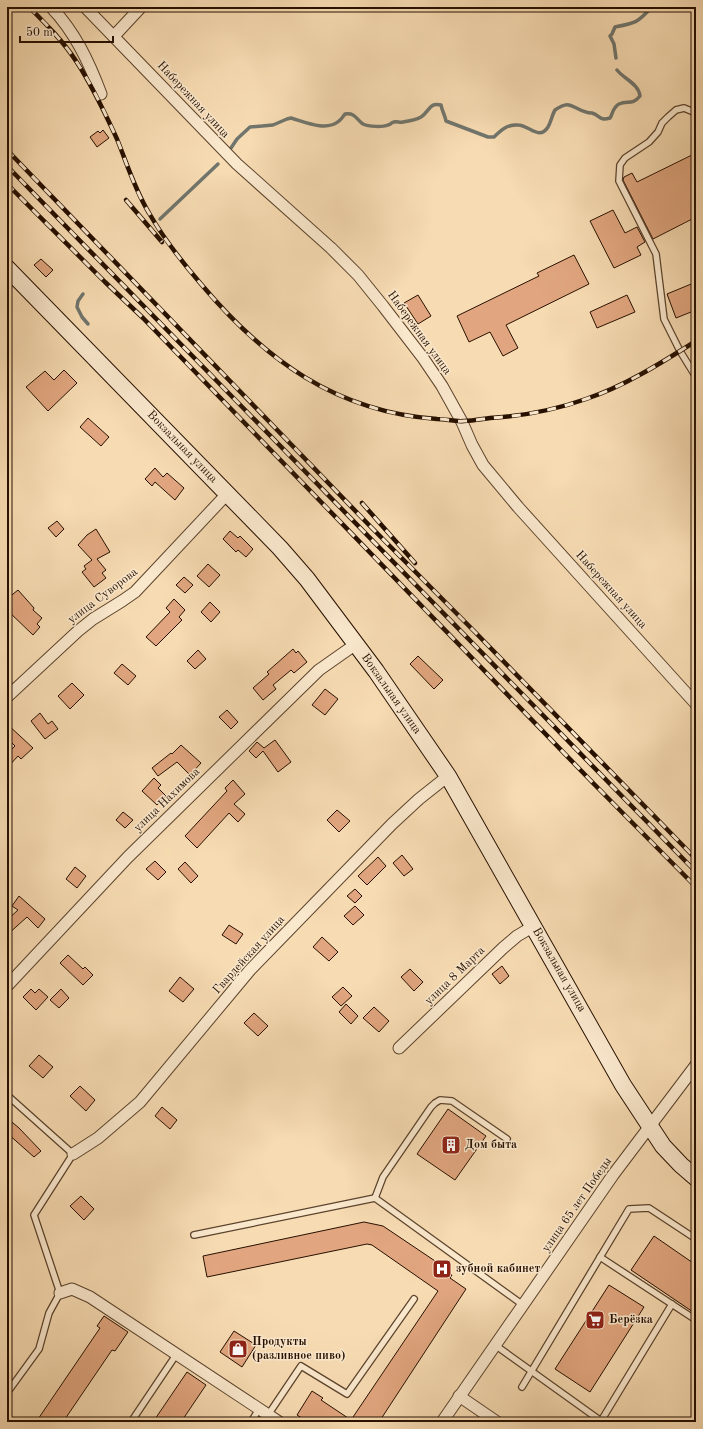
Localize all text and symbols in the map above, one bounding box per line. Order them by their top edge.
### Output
scale bar [20,18,113,44]
text: 50 m [26,26,53,39]
street label: Набережная улица [155,59,232,141]
street label: Набережная улица [385,289,453,377]
street label: Вокзальная улица [145,409,219,485]
street label: Набережная улица [573,549,649,631]
street label: улица Суворова [66,566,140,626]
street label: Вокзальная улица [359,652,423,736]
street label: улица Нахимова [132,766,202,834]
street label: Гвардейская улица [211,914,287,996]
street label: Вокзальная улица [530,926,588,1014]
street label: улица 8 Марта [423,944,487,1007]
building icon: Дом быта [440,1134,462,1156]
place label: Дом быта [465,1139,517,1151]
street label: улица 65 лет Победы [539,1155,614,1255]
hospital icon: зубной кабинет [431,1258,453,1280]
place label: зубной кабинет [456,1263,540,1275]
supermarket icon: Берёзка [584,1309,606,1331]
place label: Берёзка [609,1314,653,1326]
place label: Продукты (разливное пиво) [252,1336,345,1362]
shop icon: Продукты (разливное пиво) [227,1338,249,1360]

